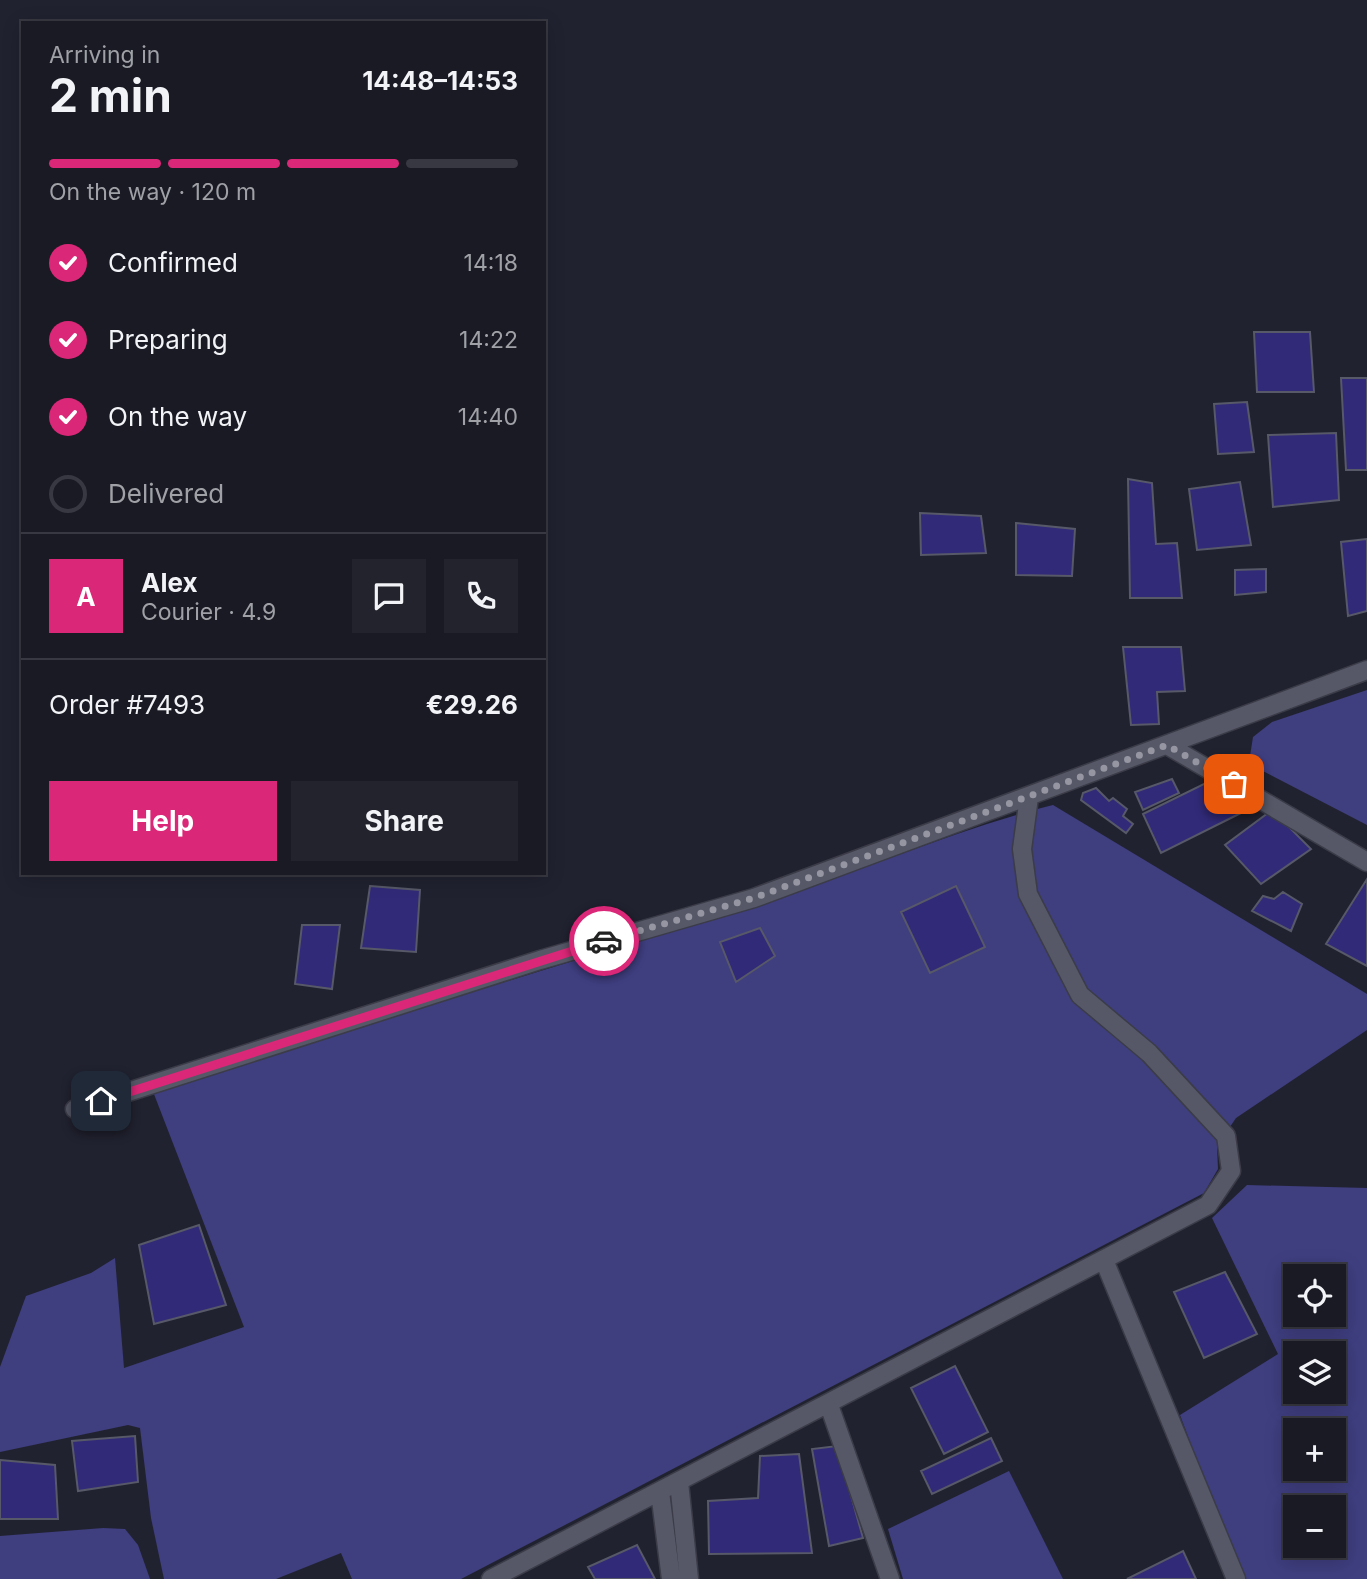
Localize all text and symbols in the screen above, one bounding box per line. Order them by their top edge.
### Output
text: Arriving in [49,41,160,69]
text: 14:48–14:53 [362,65,518,96]
text: 2 min [49,67,172,123]
text: On the way · 120 m [49,178,256,206]
icon: check [49,244,87,282]
text: Confirmed [108,247,238,278]
text: 14:18 [464,249,518,277]
icon: check [49,321,87,359]
text: Preparing [108,324,228,355]
text: 14:22 [459,326,518,354]
icon: check [49,398,87,436]
text: On the way [108,401,247,432]
text: 14:40 [458,403,518,431]
text: Delivered [108,478,224,509]
button: chat [352,559,426,633]
button: phone [444,559,518,633]
text: Alex [141,567,198,598]
text: A [76,581,96,612]
text: Courier · 4.9 [141,598,276,626]
text: Order #7493 [49,689,205,720]
text: €29.26 [426,689,518,720]
pin [1204,754,1264,814]
icon: bag [1215,765,1253,803]
button: Help [49,781,277,861]
button: Share [291,781,518,861]
courier [569,906,639,976]
icon: car [585,922,623,960]
pin [71,1071,131,1131]
icon: home [82,1082,120,1120]
map controls [1283,1264,1346,1558]
button: locate [1283,1264,1346,1327]
button: layers [1283,1341,1346,1404]
button: + [1283,1418,1346,1481]
button: − [1283,1495,1346,1558]

